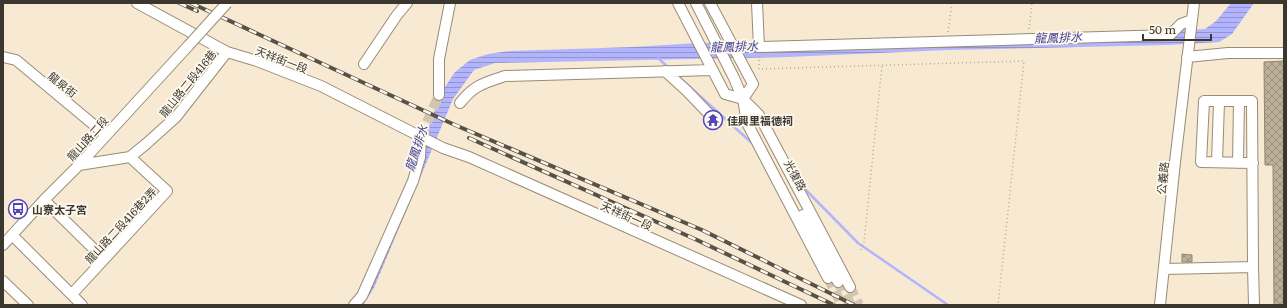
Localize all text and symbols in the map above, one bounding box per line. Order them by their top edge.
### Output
scale bar [1143,16,1211,42]
text: 50 m [1149,20,1176,38]
water label: 龍鳳排水 [1034,27,1083,47]
water label: 龍鳳排水 [710,36,759,56]
street label: 天祥街一段 [253,42,311,76]
street label: 龍山路二段416巷 [155,46,219,120]
street label: 龍泉街 [45,67,81,101]
temple icon: 佳興里福德祠 [702,109,724,131]
street label: 龍山路二段 [63,112,111,164]
place label: 佳興里福德祠 [727,112,793,128]
water label: 龍鳳排水 [400,121,432,174]
street label: 光復路 [781,157,811,193]
street label: 公義路 [1152,161,1172,195]
street label: 龍山路二段416巷2弄 [80,183,160,267]
street label: 天祥街一段 [599,197,655,233]
bus stop icon: 山寮太子宮 [7,198,29,220]
place label: 山寮太子宮 [32,201,87,217]

